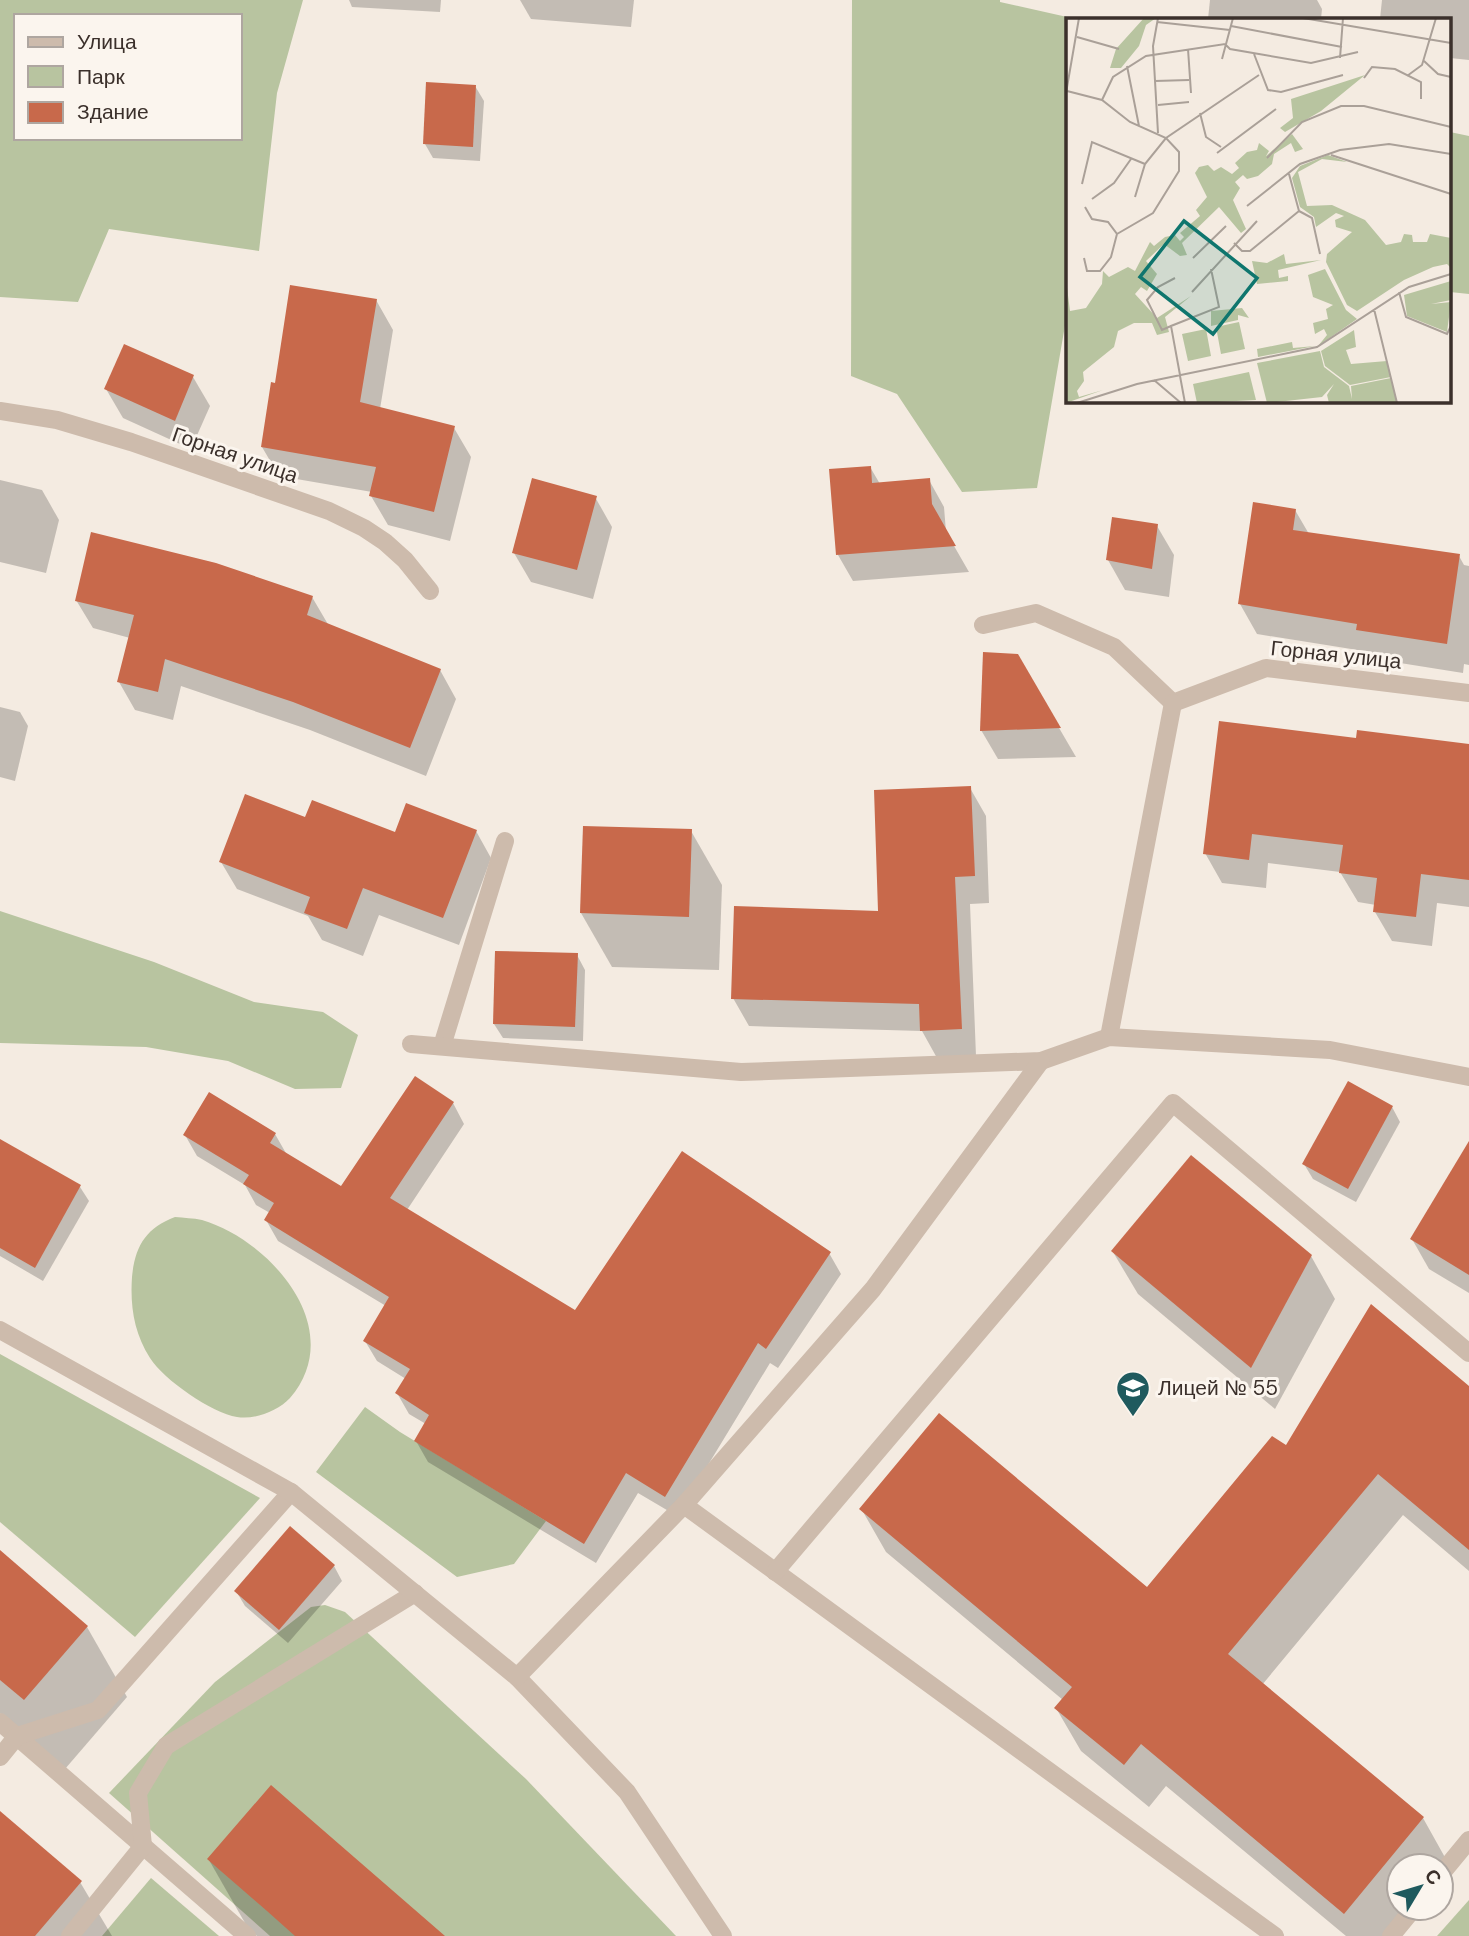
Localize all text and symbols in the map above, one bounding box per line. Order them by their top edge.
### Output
legend [14,14,242,140]
inset map [1066,18,1452,402]
text: Улица [77,28,137,56]
text: Парк [77,63,125,91]
text: Здание [77,98,149,126]
street label: Горная улица [168,420,302,490]
street label: Горная улица [1269,634,1403,676]
school or university icon: Лицей № 55 [1114,1369,1152,1418]
place label: Лицей № 55 [1158,1374,1278,1402]
north arrow [1385,1852,1455,1922]
text: С [1419,1864,1447,1890]

